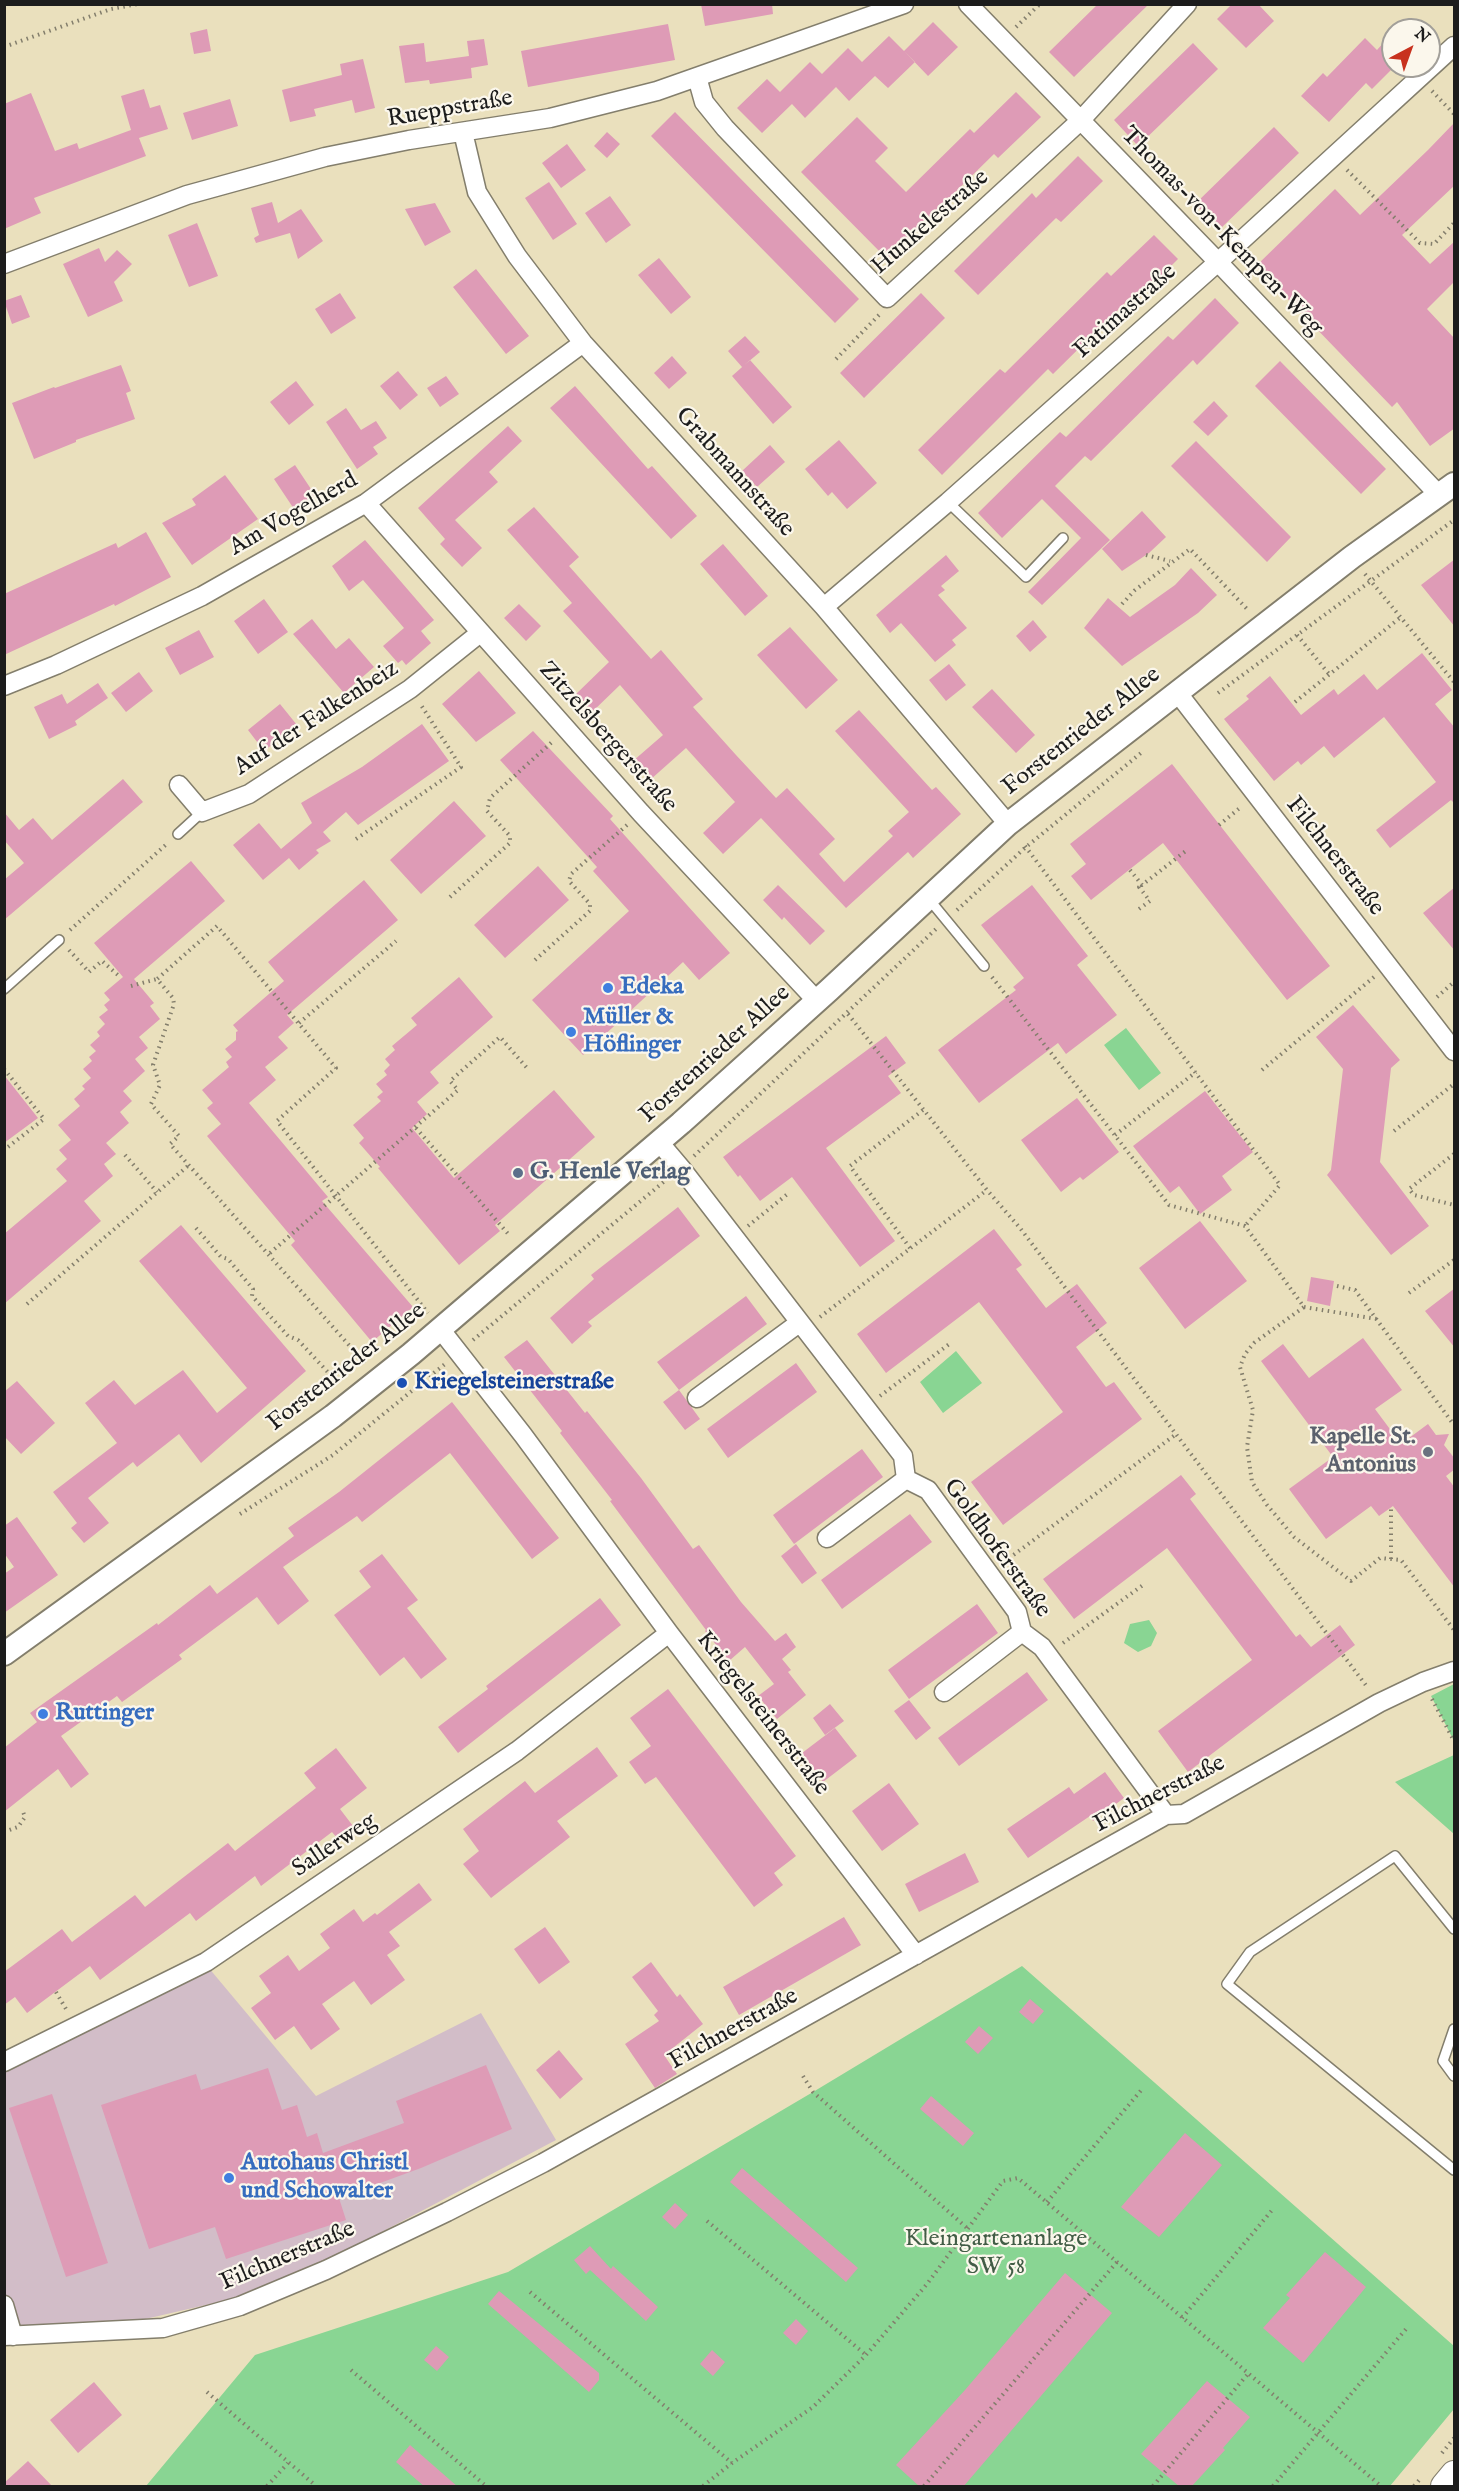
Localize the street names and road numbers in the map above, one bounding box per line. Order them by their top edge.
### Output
street label: Rueppstraße [385,85,515,135]
street label: Thomas-von-Kempen-Weg [1114,121,1328,343]
street label: Hunkelestraße [866,164,996,282]
street label: Fatimastraße [1069,258,1183,366]
street label: Grabmannstraße [668,402,800,544]
street label: Am Vogelherd [225,467,363,563]
street label: Auf der Falkenbeiz [229,655,405,783]
street label: Zitzelsbergerstraße [532,657,682,819]
street label: Forstenrieder Allee [997,661,1167,803]
street label: Filchnerstraße [1279,792,1389,922]
street label: Forstenrieder Allee [635,980,797,1130]
street label: Forstenrieder Allee [262,1297,432,1439]
street label: Goldhoferstraße [936,1474,1056,1624]
street label: Kriegelsteinerstraße [689,1626,835,1802]
street label: Filchnerstraße [1090,1750,1230,1840]
street label: Sallerweg [287,1807,383,1885]
street label: Filchnerstraße [664,1983,804,2077]
street label: Filchnerstraße [217,2216,359,2298]

